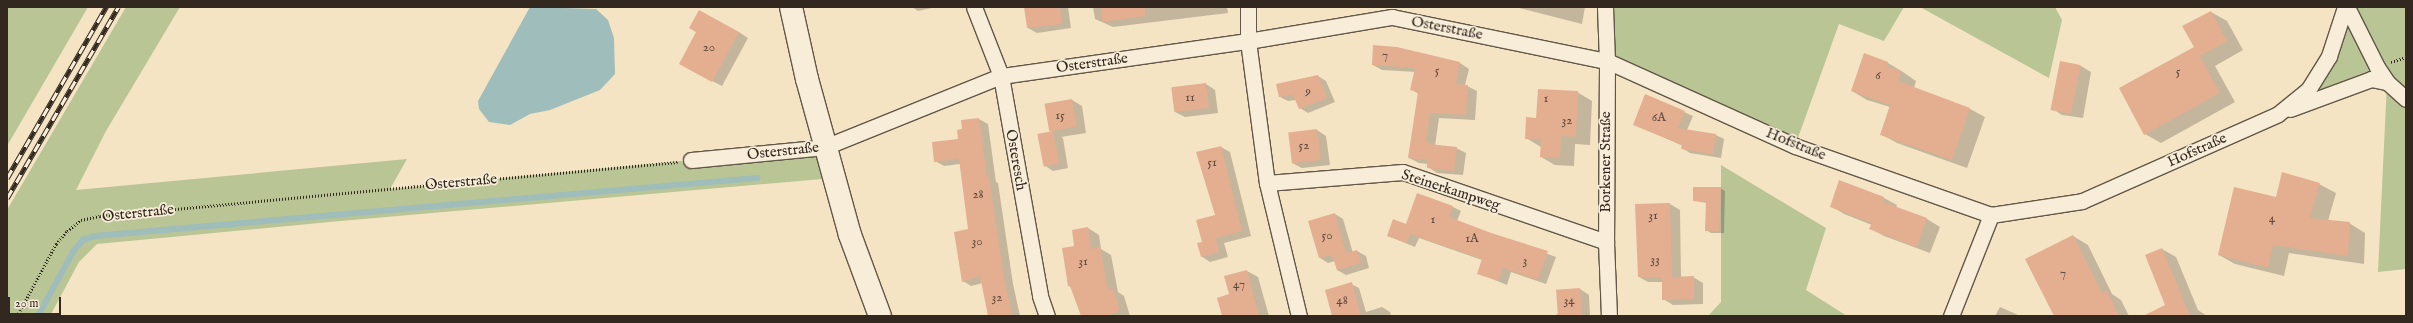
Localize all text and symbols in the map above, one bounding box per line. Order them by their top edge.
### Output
street label: Osterstraße [1410,12,1484,44]
house number: 20 [703,40,715,56]
house number: 7 [1382,48,1388,64]
street label: Osterstraße [1055,49,1129,77]
house number: 5 [1435,63,1439,79]
house number: 5 [2176,64,2180,80]
house number: 6 [1875,68,1881,84]
house number: 9 [1305,84,1311,100]
house number: 11 [1185,90,1195,106]
house number: 1 [1544,91,1548,107]
house number: 15 [1055,108,1065,124]
house number: 6A [1652,110,1666,126]
street label: Borkener Straße [1597,111,1615,213]
house number: 32 [1562,113,1572,129]
street label: Hofstraße [1763,124,1829,164]
street label: Osteresch [1002,128,1030,192]
street label: Hofstraße [2164,129,2230,171]
street label: Osterstraße [746,138,820,164]
house number: 52 [1299,138,1309,154]
house number: 51 [1207,155,1217,171]
street label: Steinerkampweg [1399,166,1503,214]
street label: Osterstraße [424,170,498,194]
house number: 28 [972,187,984,203]
street label: Osterstraße [101,200,175,226]
house number: 31 [1648,208,1658,224]
house number: 4 [2269,211,2275,227]
house number: 1 [1431,212,1435,228]
house number: 50 [1321,228,1333,244]
house number: 1A [1465,231,1479,247]
house number: 30 [971,234,983,250]
house number: 33 [1650,252,1660,268]
house number: 3 [1523,253,1527,269]
house number: 31 [1078,254,1088,270]
house number: 7 [2060,266,2066,282]
house number: 47 [1233,277,1245,293]
scale bar [10,289,63,315]
house number: 32 [992,290,1002,306]
house number: 48 [1336,293,1348,309]
house number: 34 [1563,293,1575,309]
text: 20 m [15,296,38,311]

